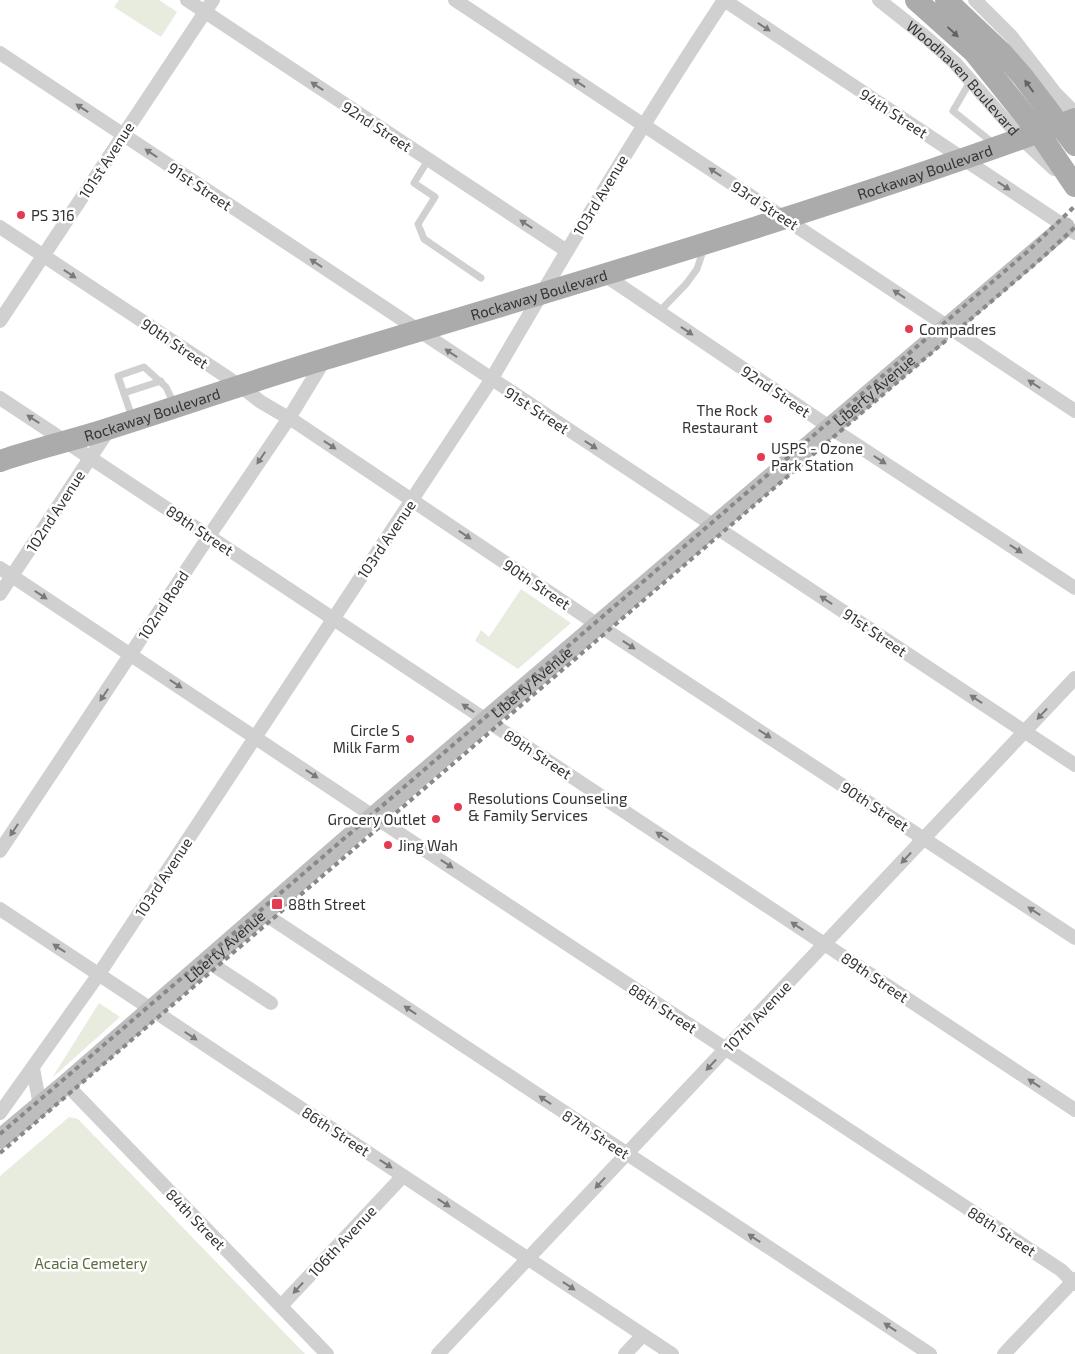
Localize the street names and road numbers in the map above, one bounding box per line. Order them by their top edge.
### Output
street label: Woodhaven Boulevard [903,16,1023,139]
street label: 94th Street [857,84,932,142]
street label: 92nd Street [339,97,415,155]
street label: 101st Avenue [75,118,137,202]
street label: Rockaway Boulevard [855,140,995,203]
street label: 103rd Avenue [569,151,631,239]
street label: 91st Street [165,158,235,214]
street label: 93rd Street [728,177,802,234]
street label: Rockaway Boulevard [468,265,609,324]
street label: 90th Street [138,314,212,372]
street label: Liberty Avenue [830,350,918,429]
street label: 92nd Street [738,361,814,421]
street label: 91st Street [502,383,573,438]
street label: Rockaway Boulevard [82,384,222,445]
street label: 102nd Avenue [22,467,88,555]
street label: 103rd Avenue [353,496,419,582]
street label: 89th Street [163,501,237,559]
street label: 90th Street [500,555,574,613]
street label: 102nd Road [134,567,192,643]
street label: 91st Street [840,604,910,660]
street label: Liberty Avenue [487,642,576,721]
street label: 89th Street [501,725,575,783]
street label: 90th Street [838,777,912,835]
street label: 103rd Avenue [131,834,195,920]
street label: Liberty Avenue [181,906,268,986]
street label: 89th Street [838,948,912,1006]
street label: 107th Avenue [720,977,794,1055]
street label: 88th Street [626,979,701,1037]
street label: 86th Street [299,1102,373,1160]
street label: 87th Street [559,1106,633,1162]
street label: 84th Street [163,1185,230,1253]
street label: 106th Avenue [304,1201,380,1281]
street label: 88th Street [965,1202,1040,1260]

